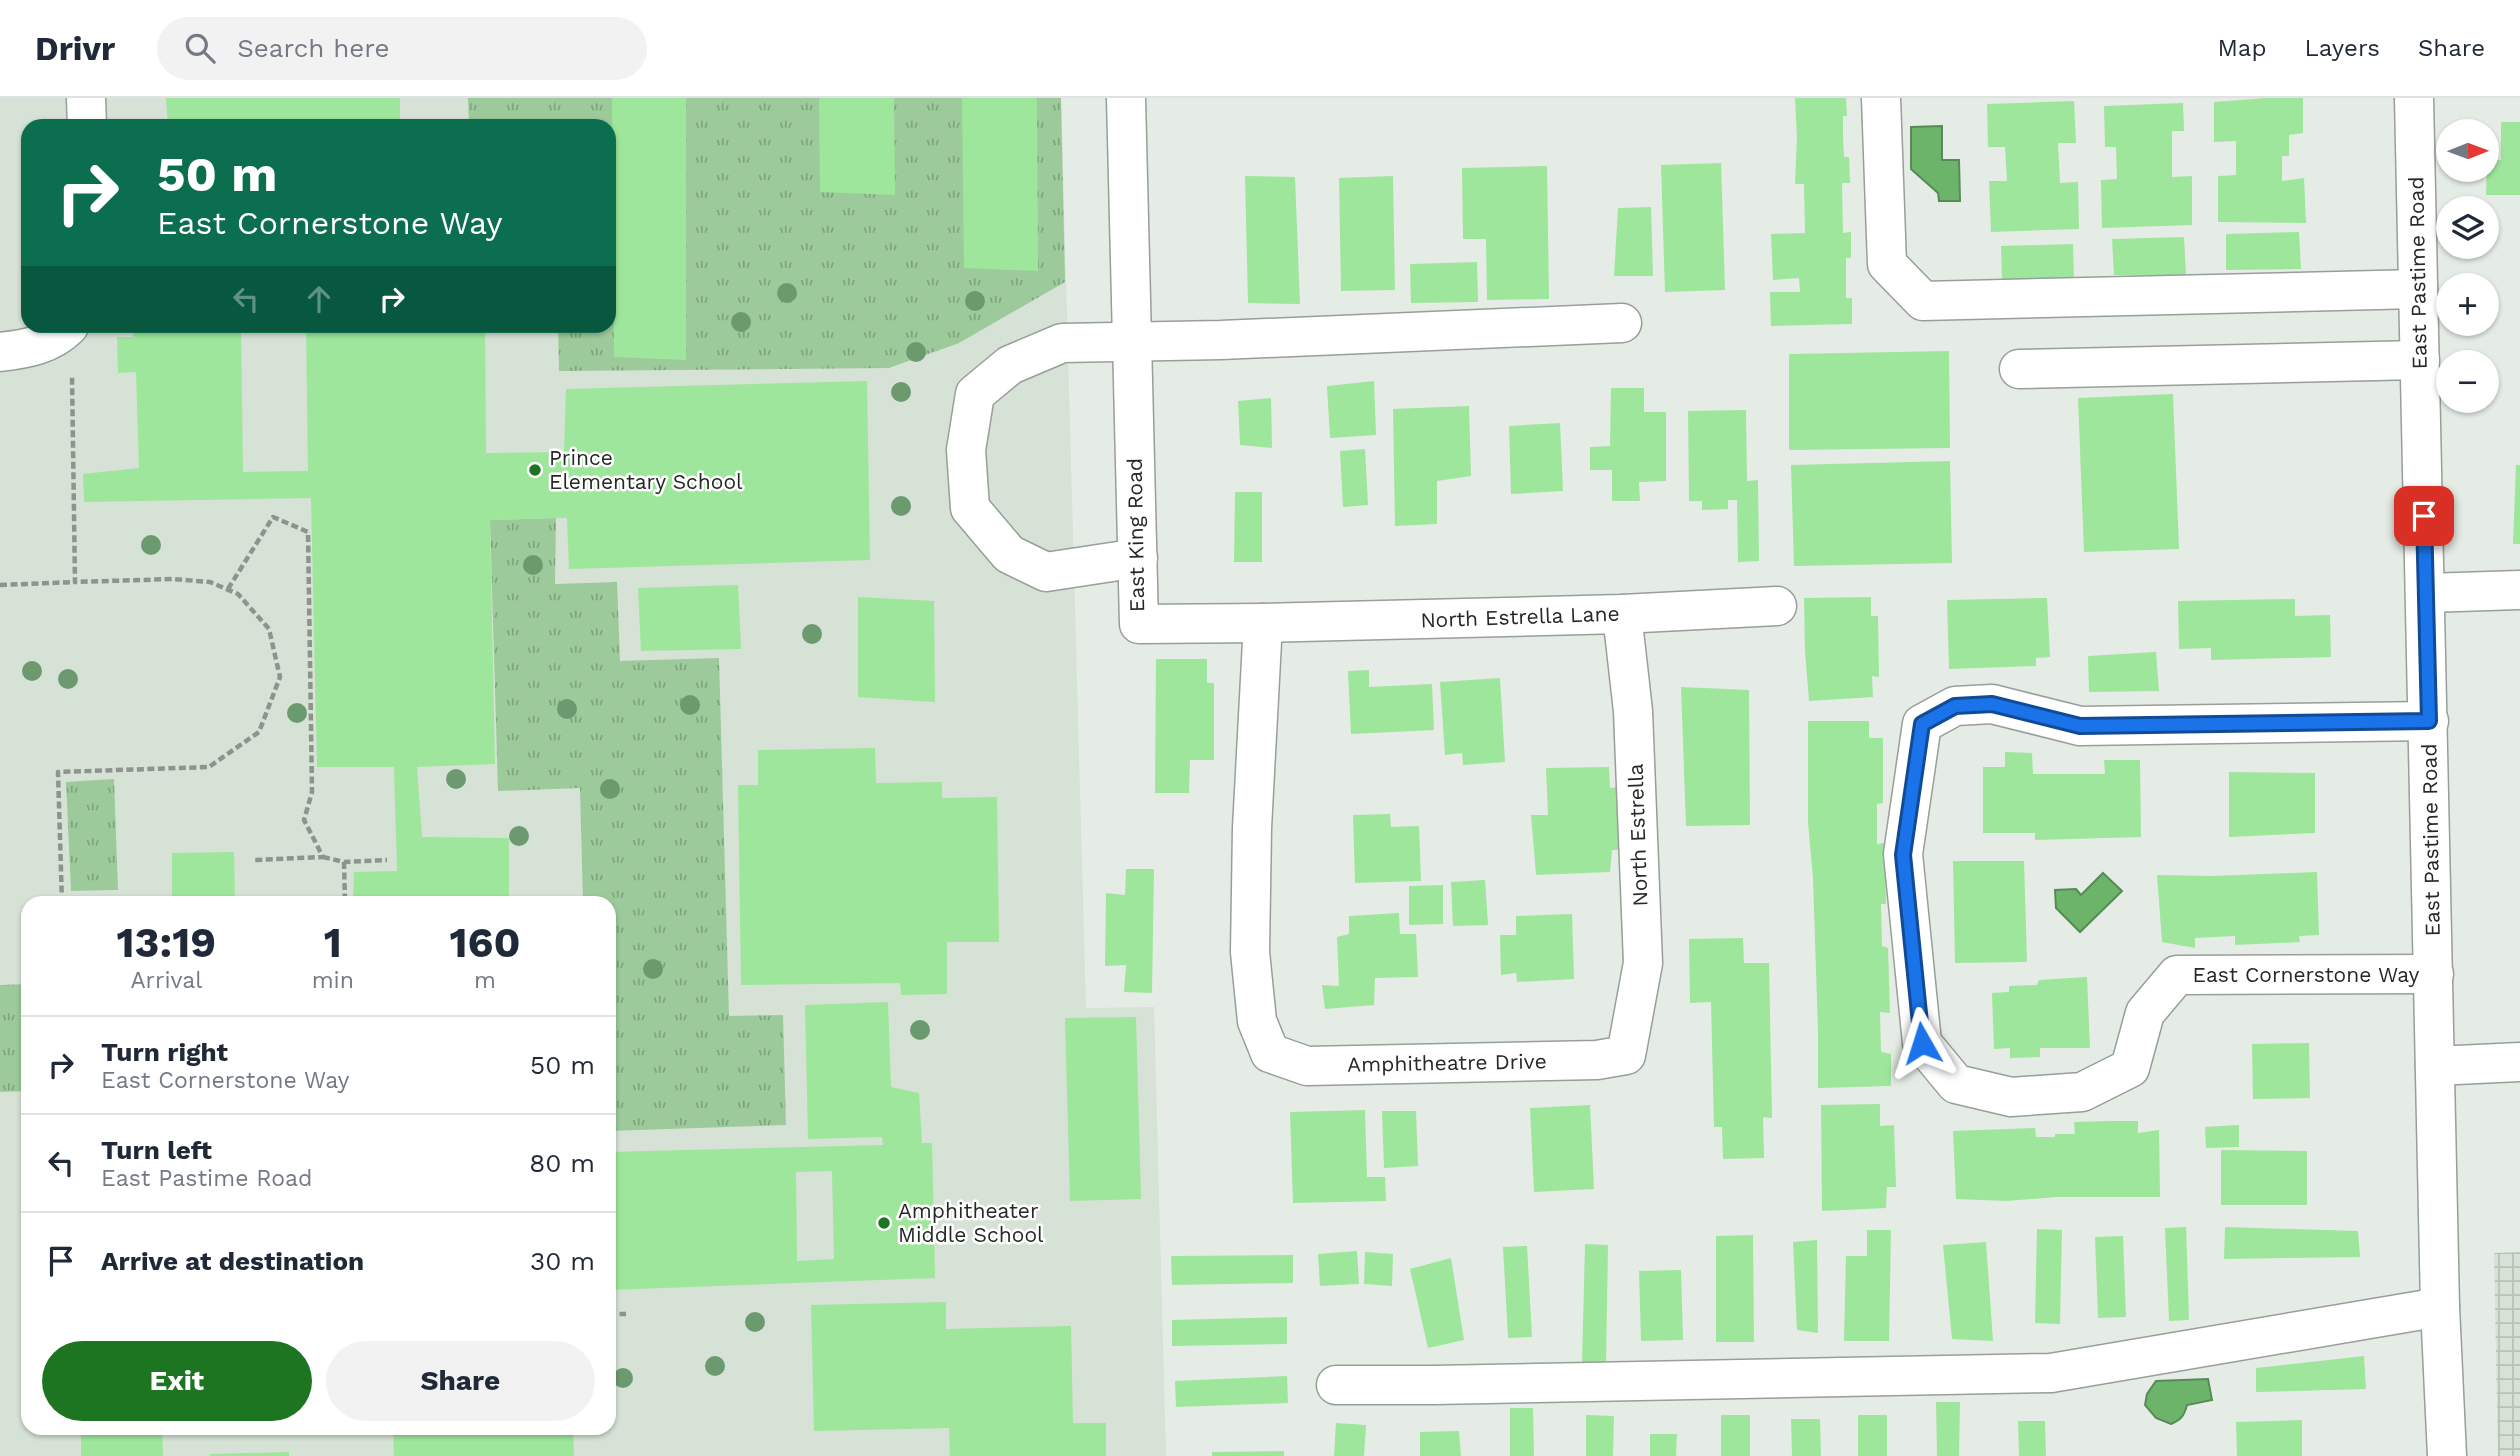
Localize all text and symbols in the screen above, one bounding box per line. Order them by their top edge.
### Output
search box [157,17,647,80]
text: Drivr [35,29,115,68]
icon: search [181,29,219,67]
text: Search here [237,33,390,63]
text: Map [2218,34,2266,62]
text: Layers [2304,34,2380,62]
text: Share [2418,34,2485,62]
north arrow [2436,119,2499,182]
map controls [2436,119,2499,413]
text: 50 m [157,145,277,203]
icon: right [42,147,133,238]
street label: East Pastime Road [2403,176,2432,370]
button: layers [2436,196,2499,259]
text: East Cornerstone Way [157,204,503,242]
button: + [2436,273,2499,336]
icon: left [227,280,265,318]
icon: ahead [300,280,338,318]
icon: right [373,280,411,318]
button: − [2436,350,2499,413]
place label: Prince Elementary School [549,445,743,494]
street label: East King Road [1122,458,1149,612]
marker: Prince Elementary School [527,462,543,478]
pin [2394,486,2454,546]
icon: arrive [2405,497,2443,535]
street label: North Estrella Lane [1420,601,1620,632]
street label: East Pastime Road [2416,743,2445,937]
street label: North Estrella [1623,763,1652,907]
text: 13:19 [117,918,216,967]
text: 1 [324,918,342,967]
text: 160 [449,918,520,967]
street label: East Cornerstone Way [2193,962,2420,987]
text: Arrival [130,967,202,994]
text: min [312,967,354,994]
text: m [474,967,496,994]
position arrow [1885,1006,1959,1080]
text: Turn right [101,1037,228,1067]
icon: right [42,1046,80,1084]
street label: Amphitheatre Drive [1347,1048,1547,1077]
text: 50 m [530,1050,595,1080]
text: East Cornerstone Way [101,1067,349,1094]
text: Turn left [101,1135,212,1165]
icon: left [42,1144,80,1182]
text: 80 m [529,1148,595,1178]
text: East Pastime Road [101,1165,312,1192]
place label: Amphitheater Middle School [898,1198,1044,1247]
marker: Amphitheater Middle School [876,1215,892,1231]
icon: arrive [42,1242,80,1280]
text: Arrive at destination [101,1246,364,1276]
text: 30 m [530,1246,595,1276]
button: Exit [42,1341,312,1421]
button: Share [326,1341,595,1421]

